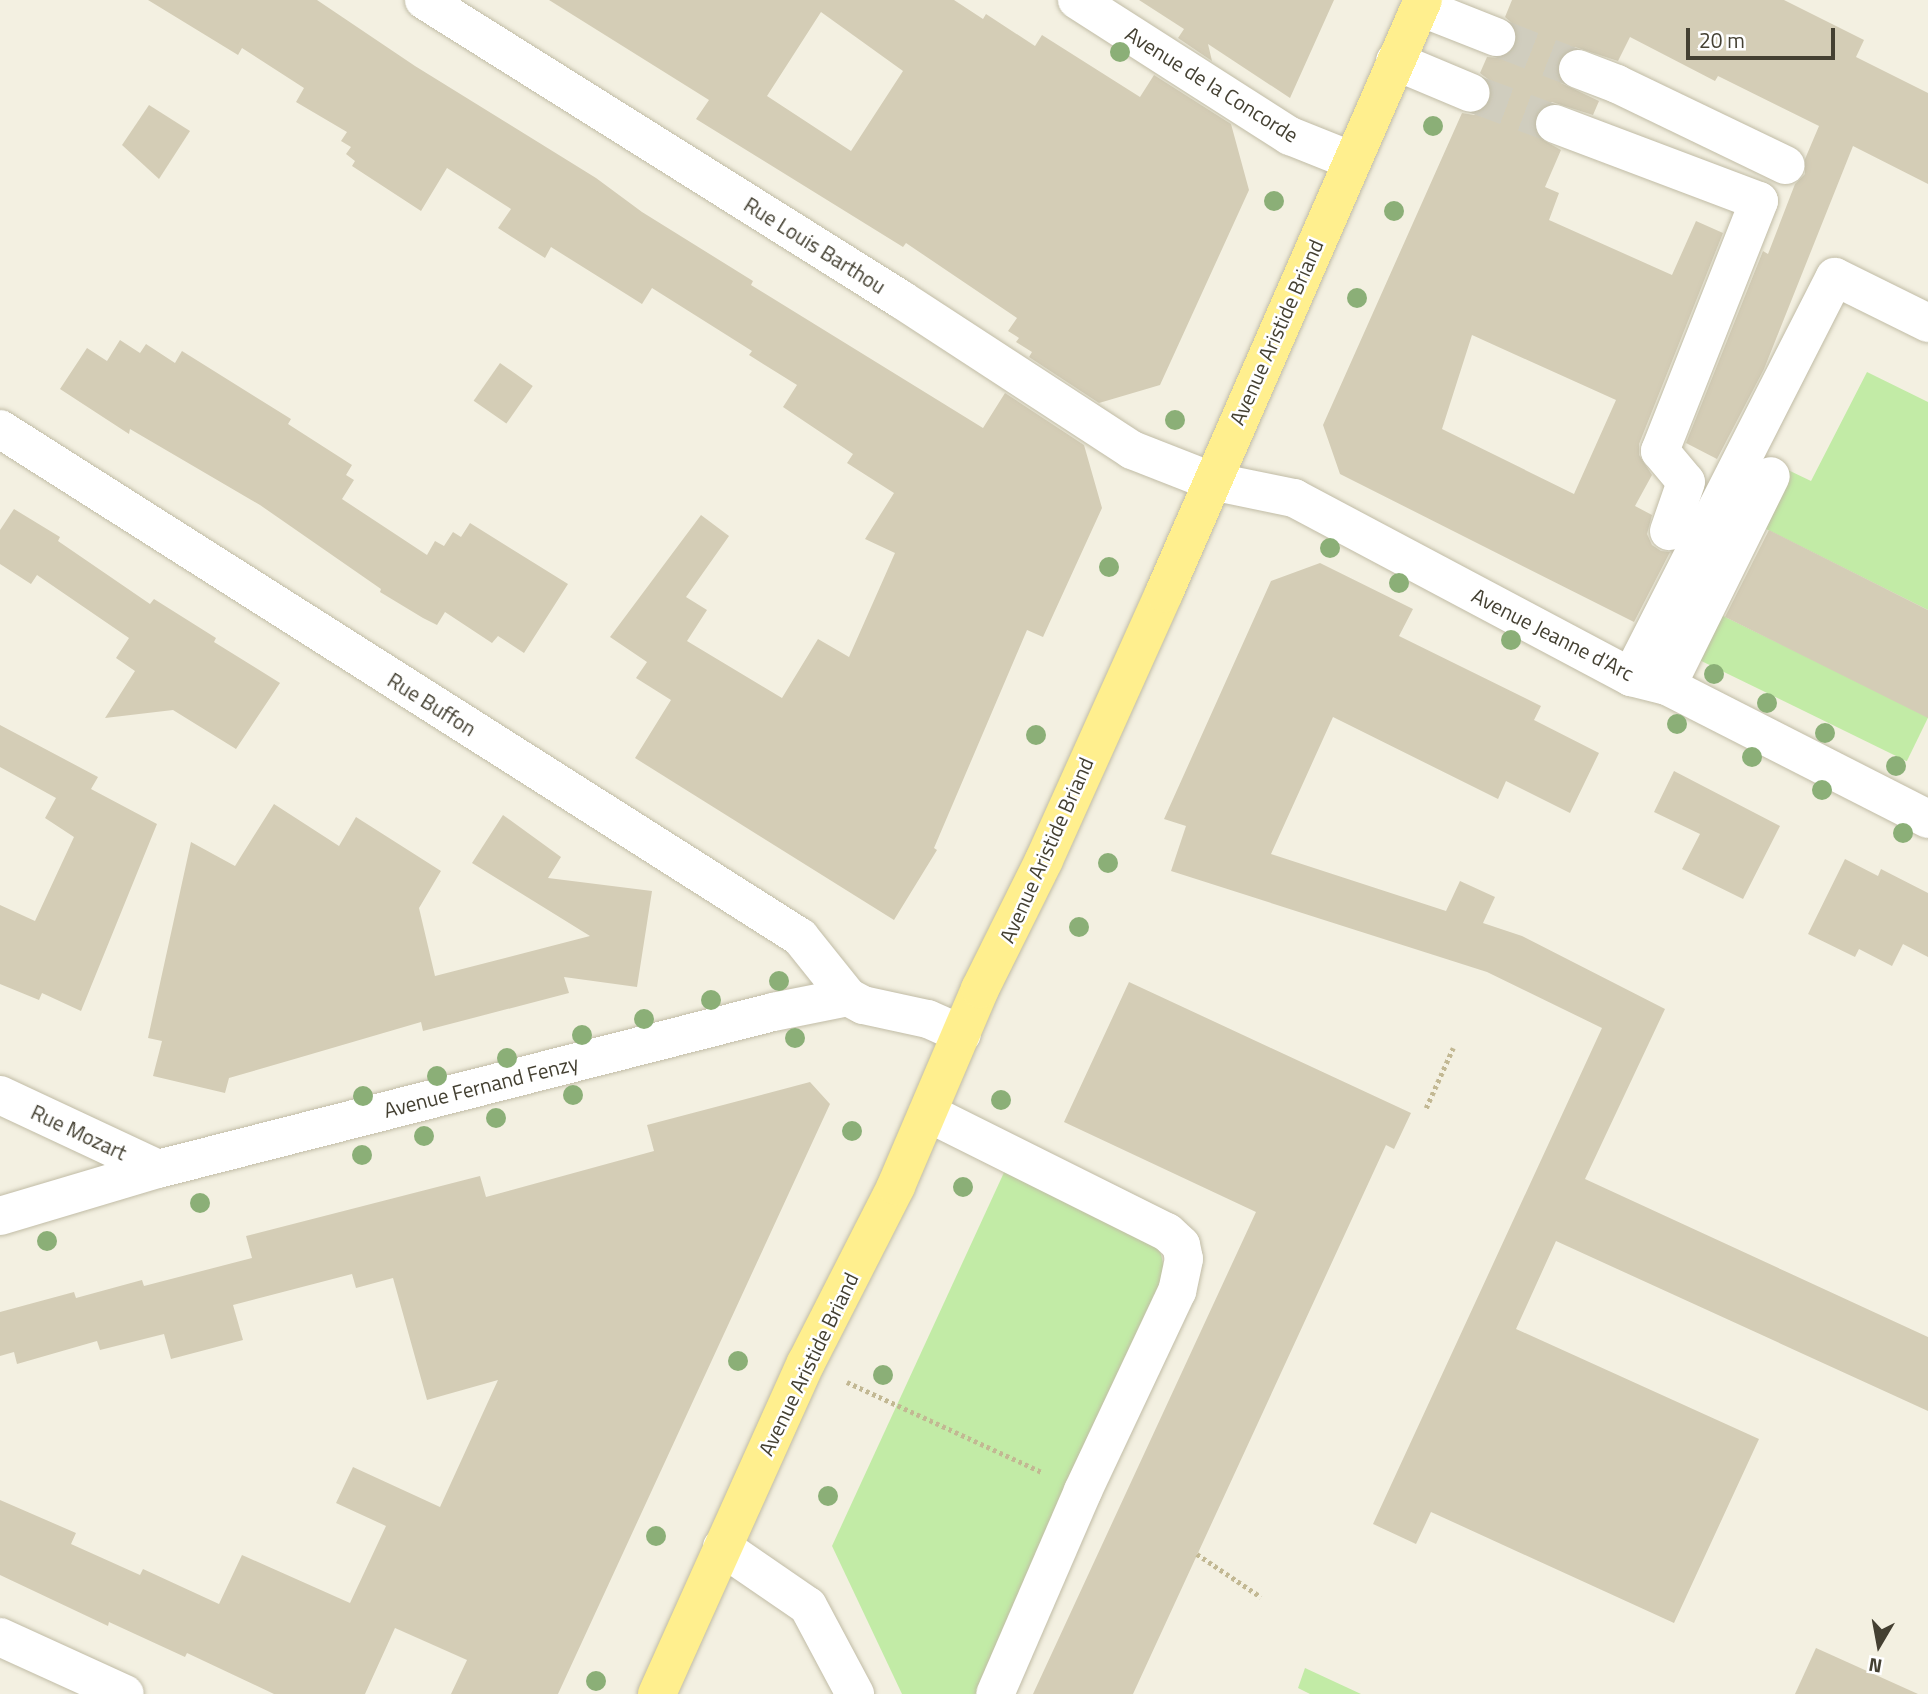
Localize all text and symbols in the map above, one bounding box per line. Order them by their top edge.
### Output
scale bar [1690,14,1839,58]
street label: Avenue de la Concorde [1121,21,1303,147]
text: 20 m [1699,24,1745,56]
street label: Rue Louis Barthou [740,191,890,299]
street label: Avenue Aristide Briand [1224,235,1328,429]
street label: Avenue Jeanne d'Arc [1468,582,1638,686]
street label: Rue Buffon [383,667,481,741]
street label: Avenue Aristide Briand [994,753,1098,947]
street label: Avenue Fernand Fenzy [381,1050,581,1122]
street label: Rue Mozart [27,1099,131,1165]
street label: Avenue Aristide Briand [753,1268,863,1460]
north arrow [1844,1610,1914,1680]
text: N [1866,1651,1884,1682]

